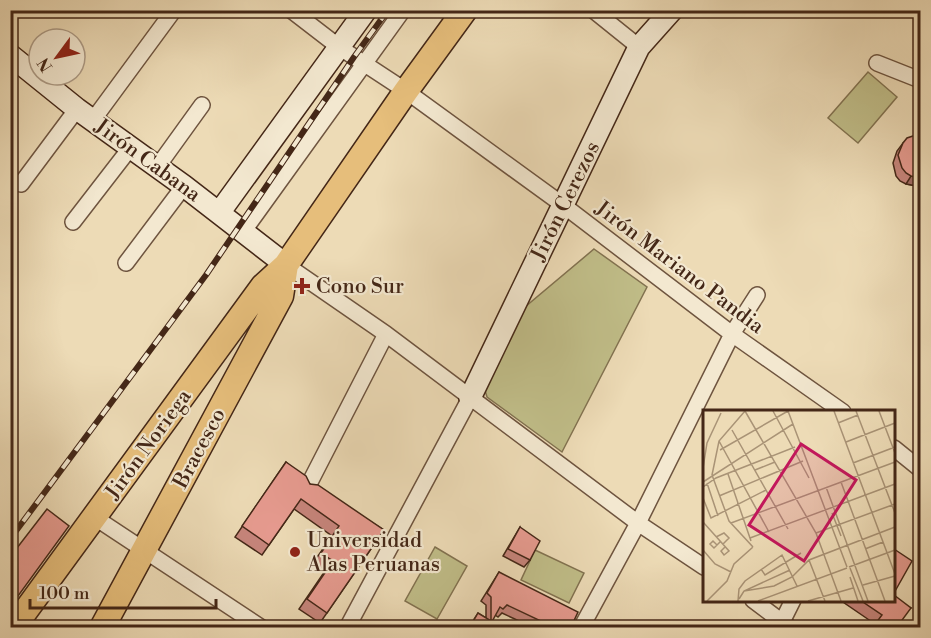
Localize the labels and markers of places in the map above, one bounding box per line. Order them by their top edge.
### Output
place label: Cono Sur [316,274,404,300]
marker: Cono Sur [293,277,311,295]
place label: Universidad Alas Peruanas [306,528,440,578]
marker: Universidad Alas Peruanas [288,545,302,559]

